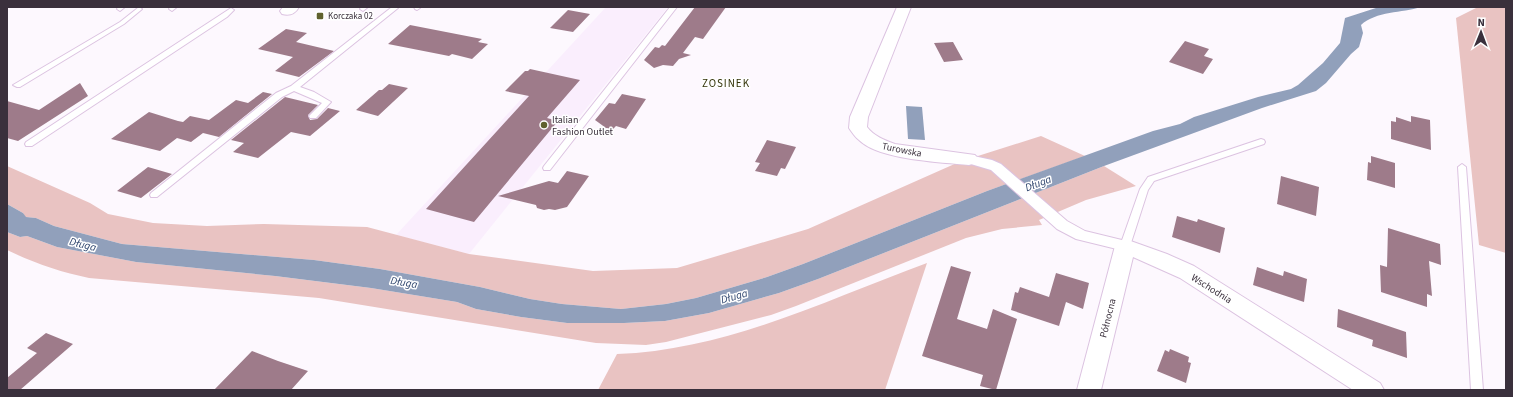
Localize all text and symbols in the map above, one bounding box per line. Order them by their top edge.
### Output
place label: Korczaka 02 [328,10,373,23]
marker: Korczaka 02 [315,11,325,21]
north arrow [1461,12,1501,52]
text: N [1477,15,1485,30]
district label: ZOSINEK [702,76,750,91]
place label: Italian Fashion Outlet [552,113,613,139]
marker: Italian Fashion Outlet [539,120,549,130]
street label: Turowska [881,139,923,161]
water label: Długa [1023,172,1054,195]
water label: Długa [68,234,98,255]
street label: Wschodnia [1188,271,1235,307]
water label: Długa [389,273,419,292]
water label: Długa [719,285,749,307]
street label: Północna [1096,297,1120,339]

